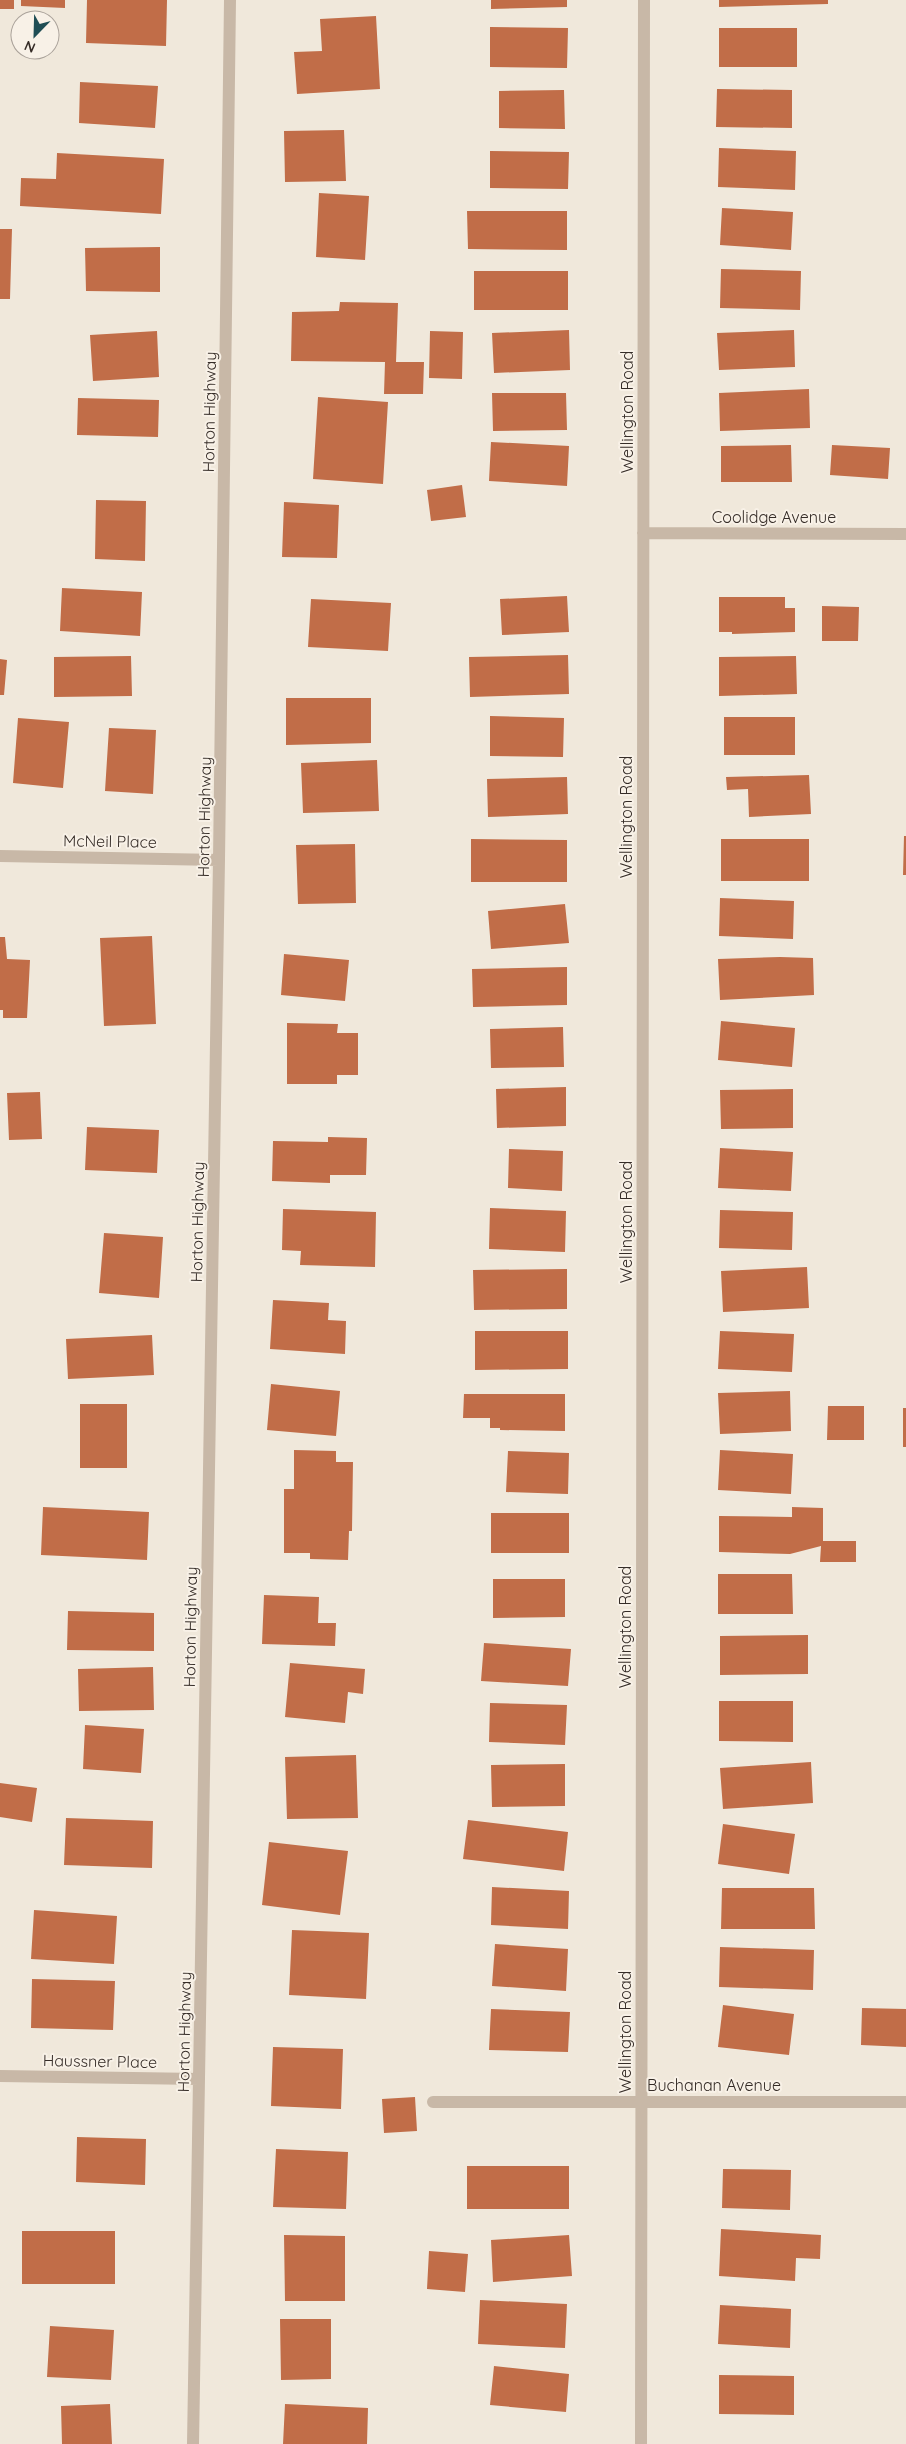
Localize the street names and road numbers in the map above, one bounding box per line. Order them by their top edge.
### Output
street label: Horton Highway [198,351,220,473]
street label: Wellington Road [617,351,637,473]
street label: Coolidge Avenue [712,507,836,527]
street label: Horton Highway [193,756,215,878]
street label: Wellington Road [616,756,636,878]
street label: McNeil Place [63,830,157,852]
street label: Horton Highway [186,1161,208,1283]
street label: Wellington Road [616,1161,636,1283]
street label: Horton Highway [179,1566,201,1688]
street label: Wellington Road [615,1566,635,1688]
street label: Horton Highway [173,1971,195,2093]
street label: Wellington Road [615,1971,635,2093]
street label: Haussner Place [43,2050,157,2072]
street label: Buchanan Avenue [647,2075,781,2095]

